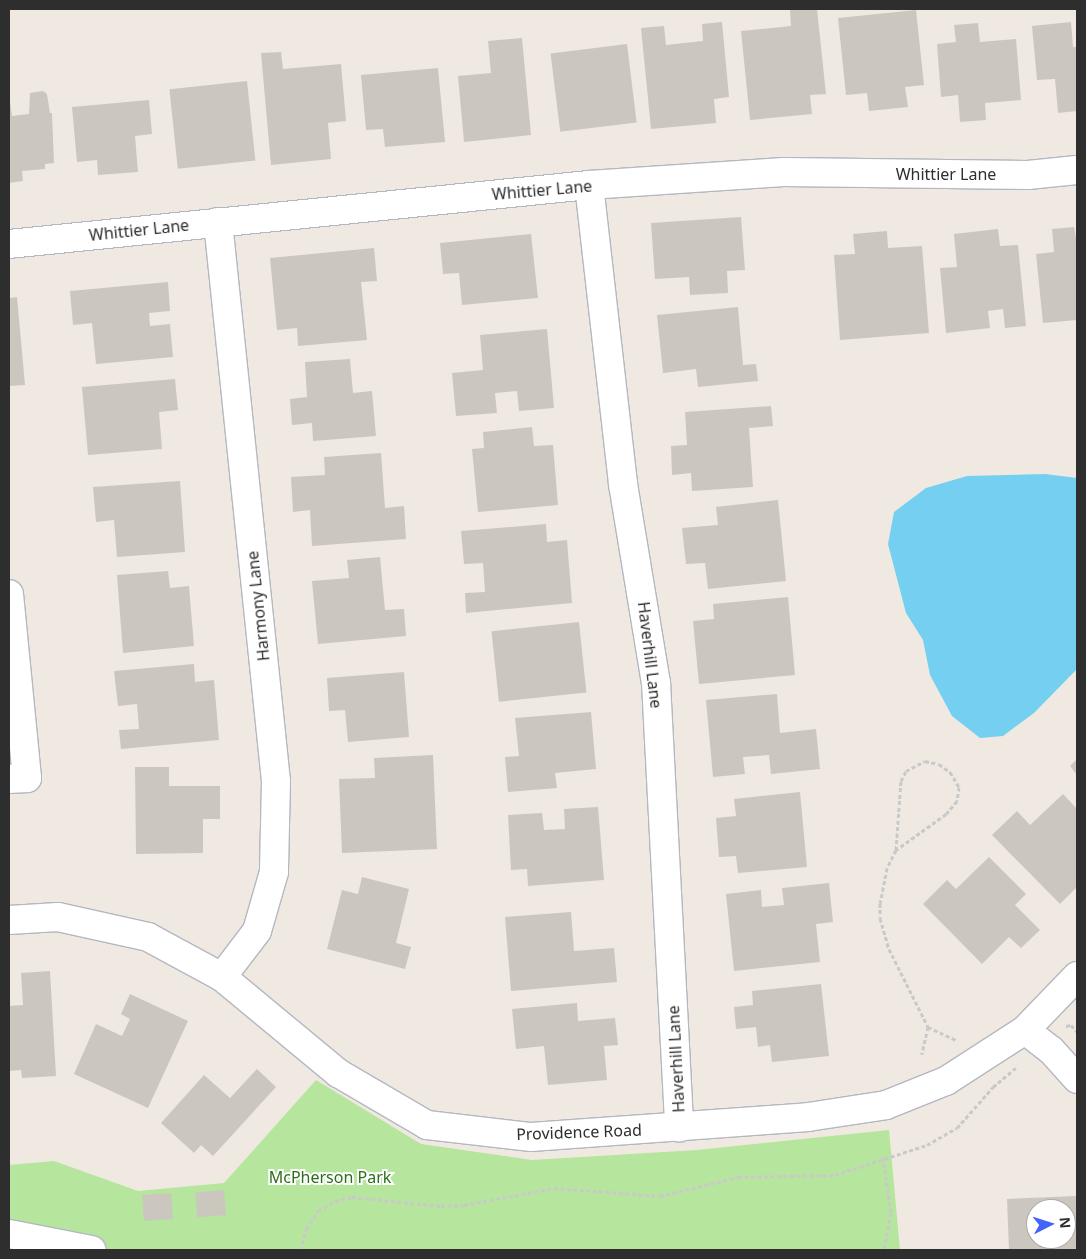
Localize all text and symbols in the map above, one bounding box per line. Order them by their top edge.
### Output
street label: Whittier Lane [896,164,996,184]
street label: Whittier Lane [491,176,593,204]
street label: Whittier Lane [88,215,190,245]
street label: Harmony Lane [243,550,273,662]
street label: Haverhill Lane [634,601,666,709]
street label: Haverhill Lane [664,1005,688,1113]
street label: Providence Road [516,1120,642,1144]
park label: McPherson Park [269,1167,391,1187]
north arrow [1026,1199,1076,1249]
text: N [1055,1216,1075,1229]

